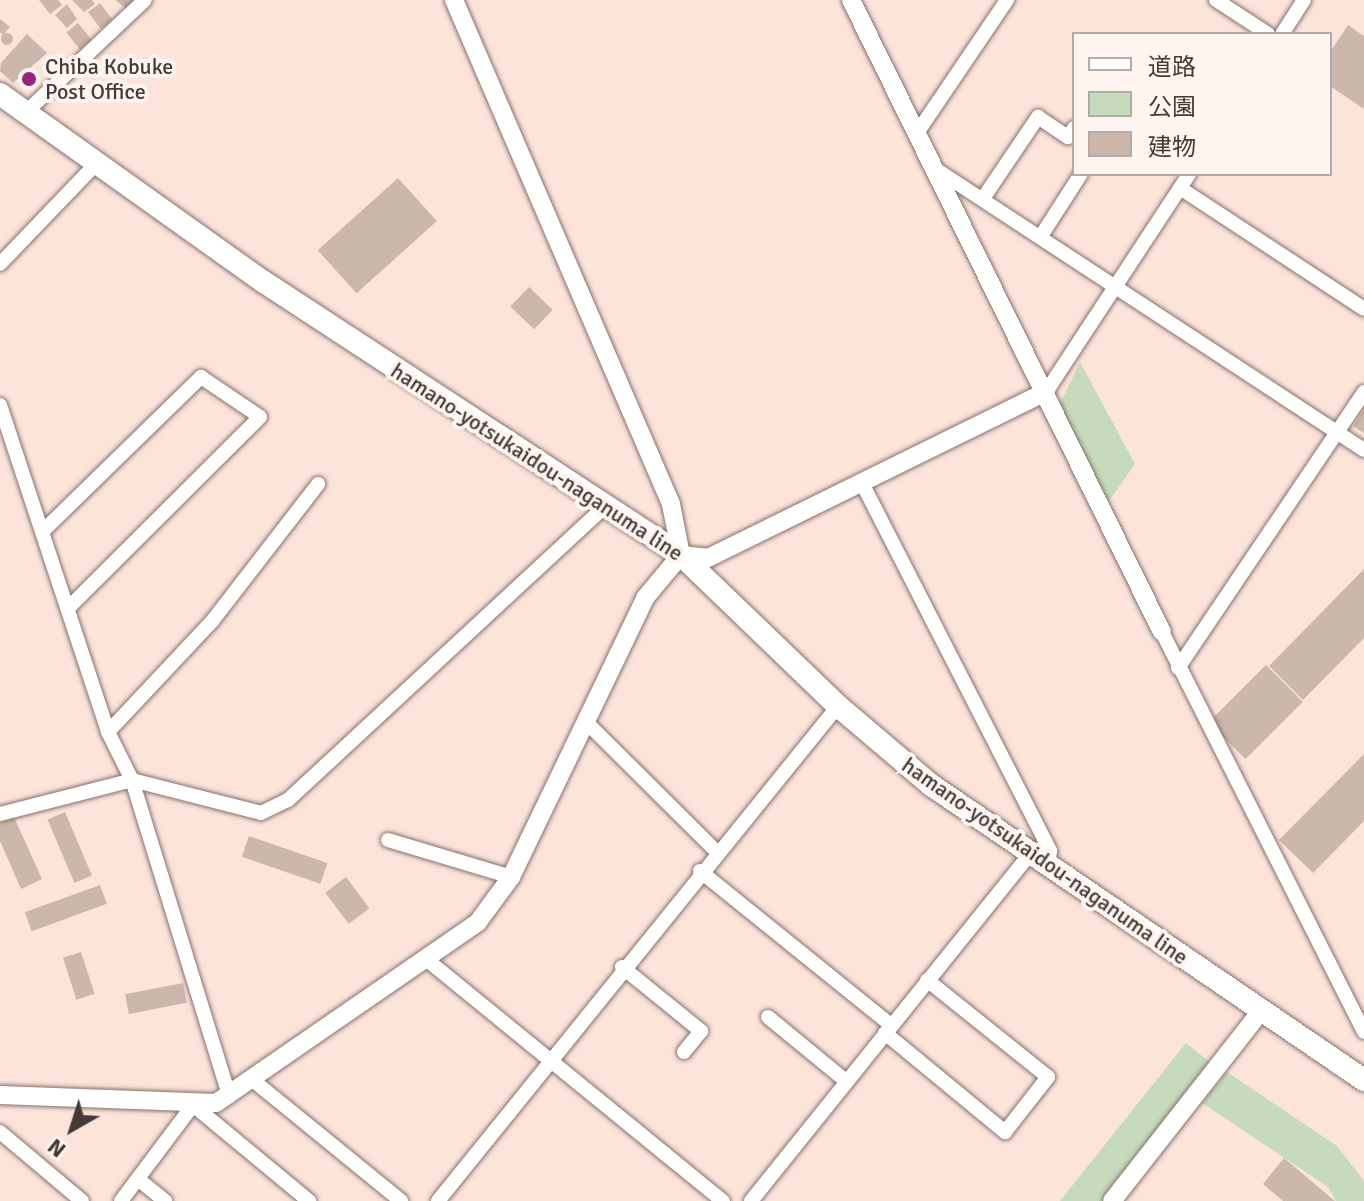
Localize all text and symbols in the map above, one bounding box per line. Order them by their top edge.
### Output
legend [1072,32,1332,176]
text: 道路 [1148,52,1196,82]
place label: Chiba Kobuke Post Office [45,53,173,104]
marker: Chiba Kobuke Post Office [20,70,38,88]
text: 公園 [1148,92,1196,122]
text: 建物 [1148,132,1196,162]
street label: hamano-yotsukaidou-naganuma line [386,357,688,567]
street label: hamano-yotsukaidou-naganuma line [897,752,1193,970]
north arrow [32,1089,112,1169]
text: N [42,1133,71,1163]

